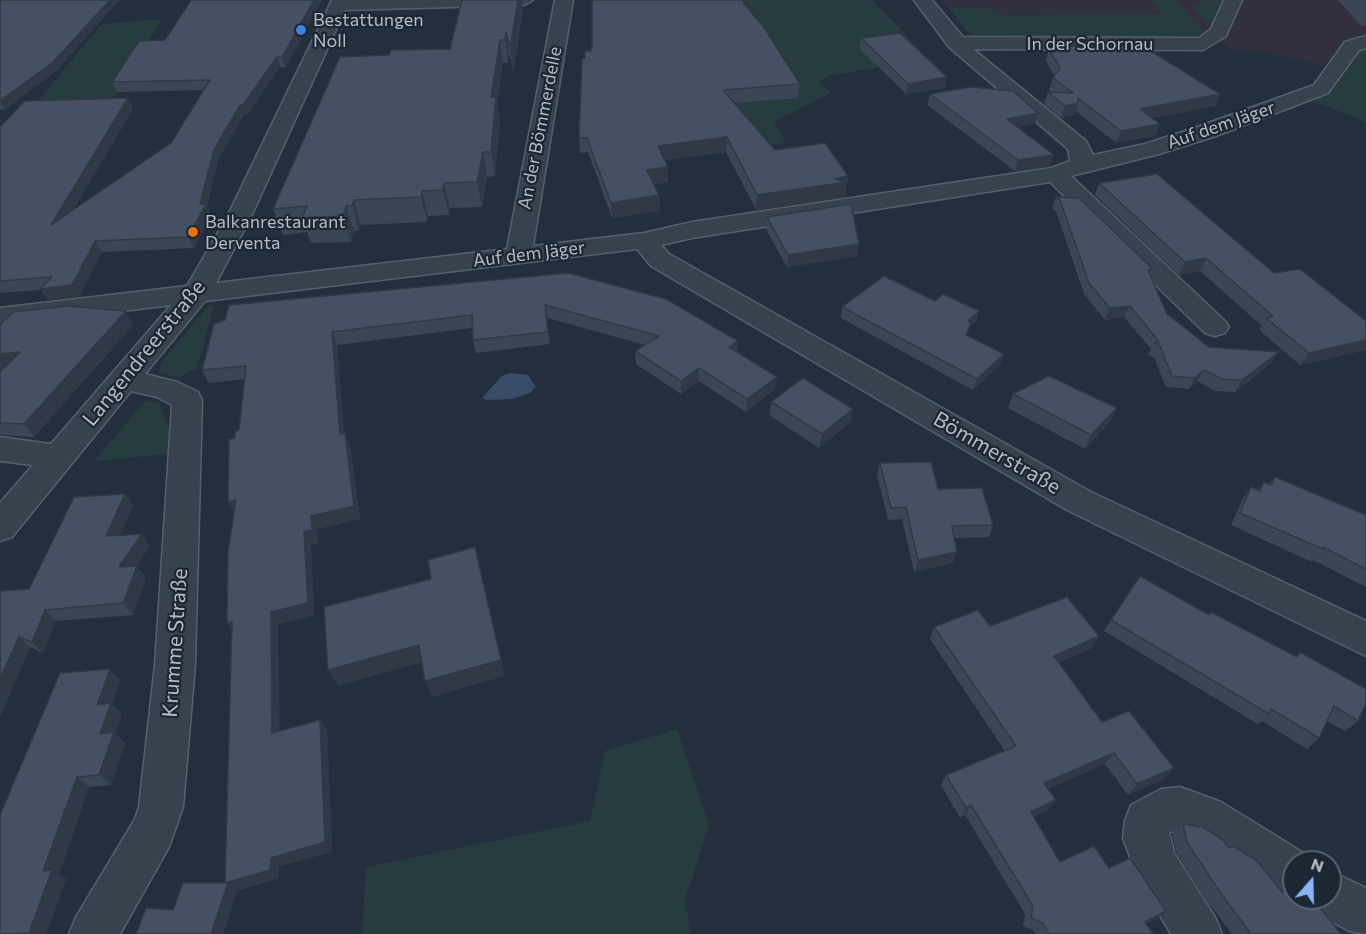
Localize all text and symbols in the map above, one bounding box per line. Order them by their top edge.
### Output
place label: Bestattungen Noll [313,9,424,52]
marker: Bestattungen Noll [294,23,308,37]
street label: In der Schornau [1027,33,1153,55]
street label: An der Bömmerdelle [514,45,566,211]
street label: Auf dem Jäger [1164,96,1278,154]
place label: Balkanrestaurant Derventa [205,211,346,254]
marker: Balkanrestaurant Derventa [186,225,200,239]
street label: Auf dem Jäger [472,236,586,272]
street label: Langendreerstraße [77,275,211,431]
street label: Bömmerstraße [929,406,1065,500]
street label: Krumme Straße [157,567,193,719]
north arrow [1282,850,1342,910]
text: N [1309,854,1327,875]

